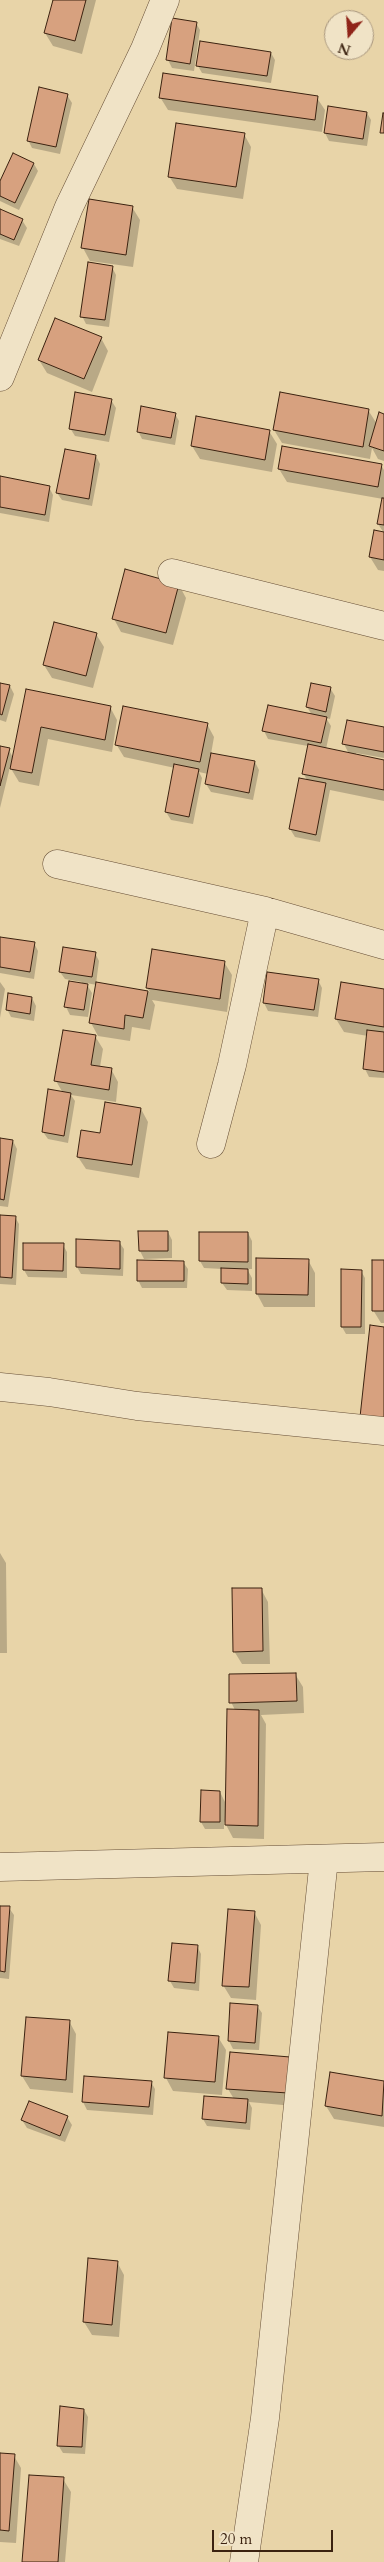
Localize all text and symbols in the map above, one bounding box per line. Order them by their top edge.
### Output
north arrow [324,10,374,60]
text: N [336,38,353,60]
scale bar [214,2520,335,2552]
text: 20 m [220,2529,252,2549]

